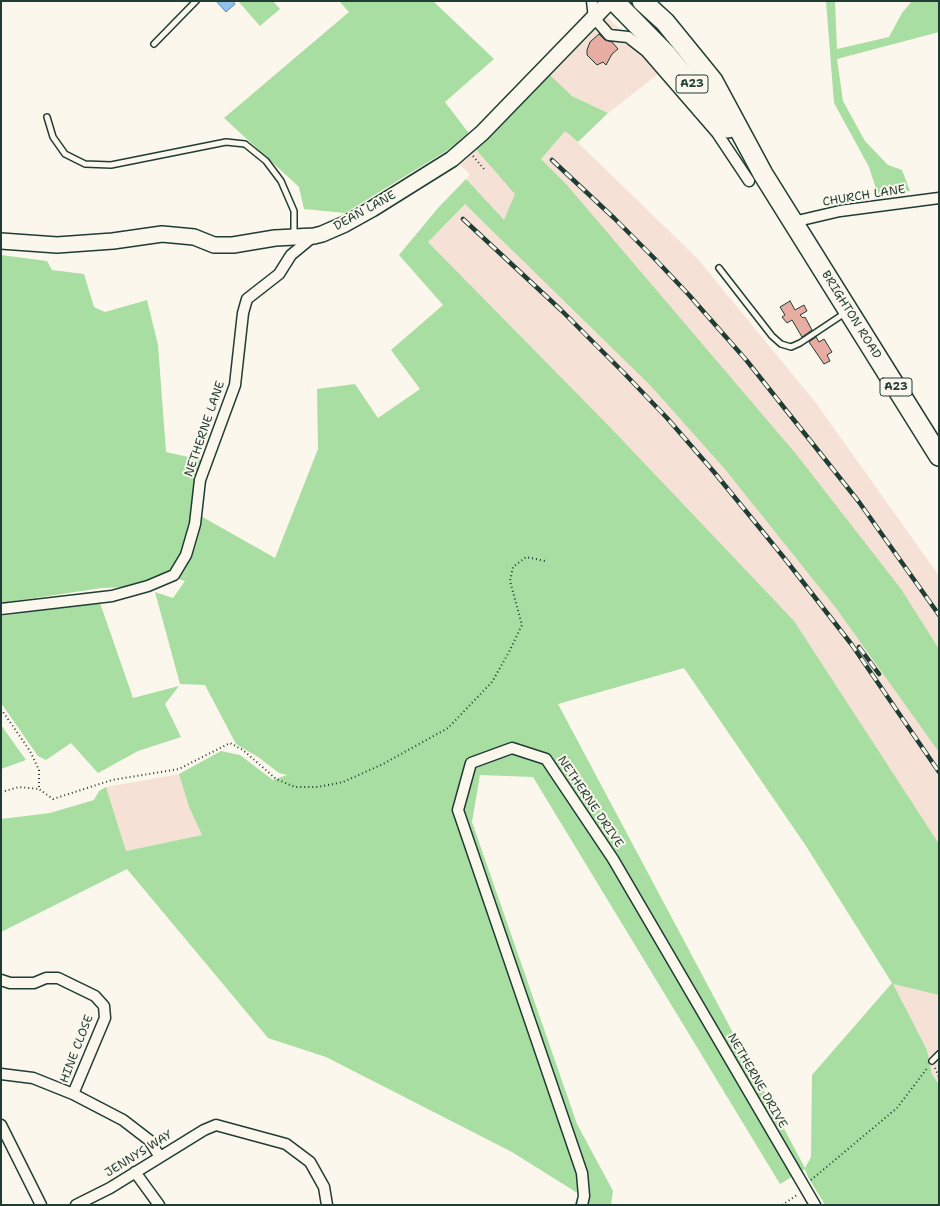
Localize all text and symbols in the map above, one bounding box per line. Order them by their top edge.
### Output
road number: A23 [676,75,708,93]
street label: CHURCH LANE [822,182,906,210]
street label: DEAN LANE [331,188,399,234]
street label: BRIGHTON ROAD [818,268,884,362]
road number: A23 [880,378,912,396]
street label: NETHERNE LANE [182,379,228,479]
street label: NETHERNE DRIVE [554,754,626,850]
street label: HINE CLOSE [57,1013,97,1085]
street label: NETHERNE DRIVE [724,1031,790,1131]
street label: JENNYS WAY [103,1128,175,1180]

